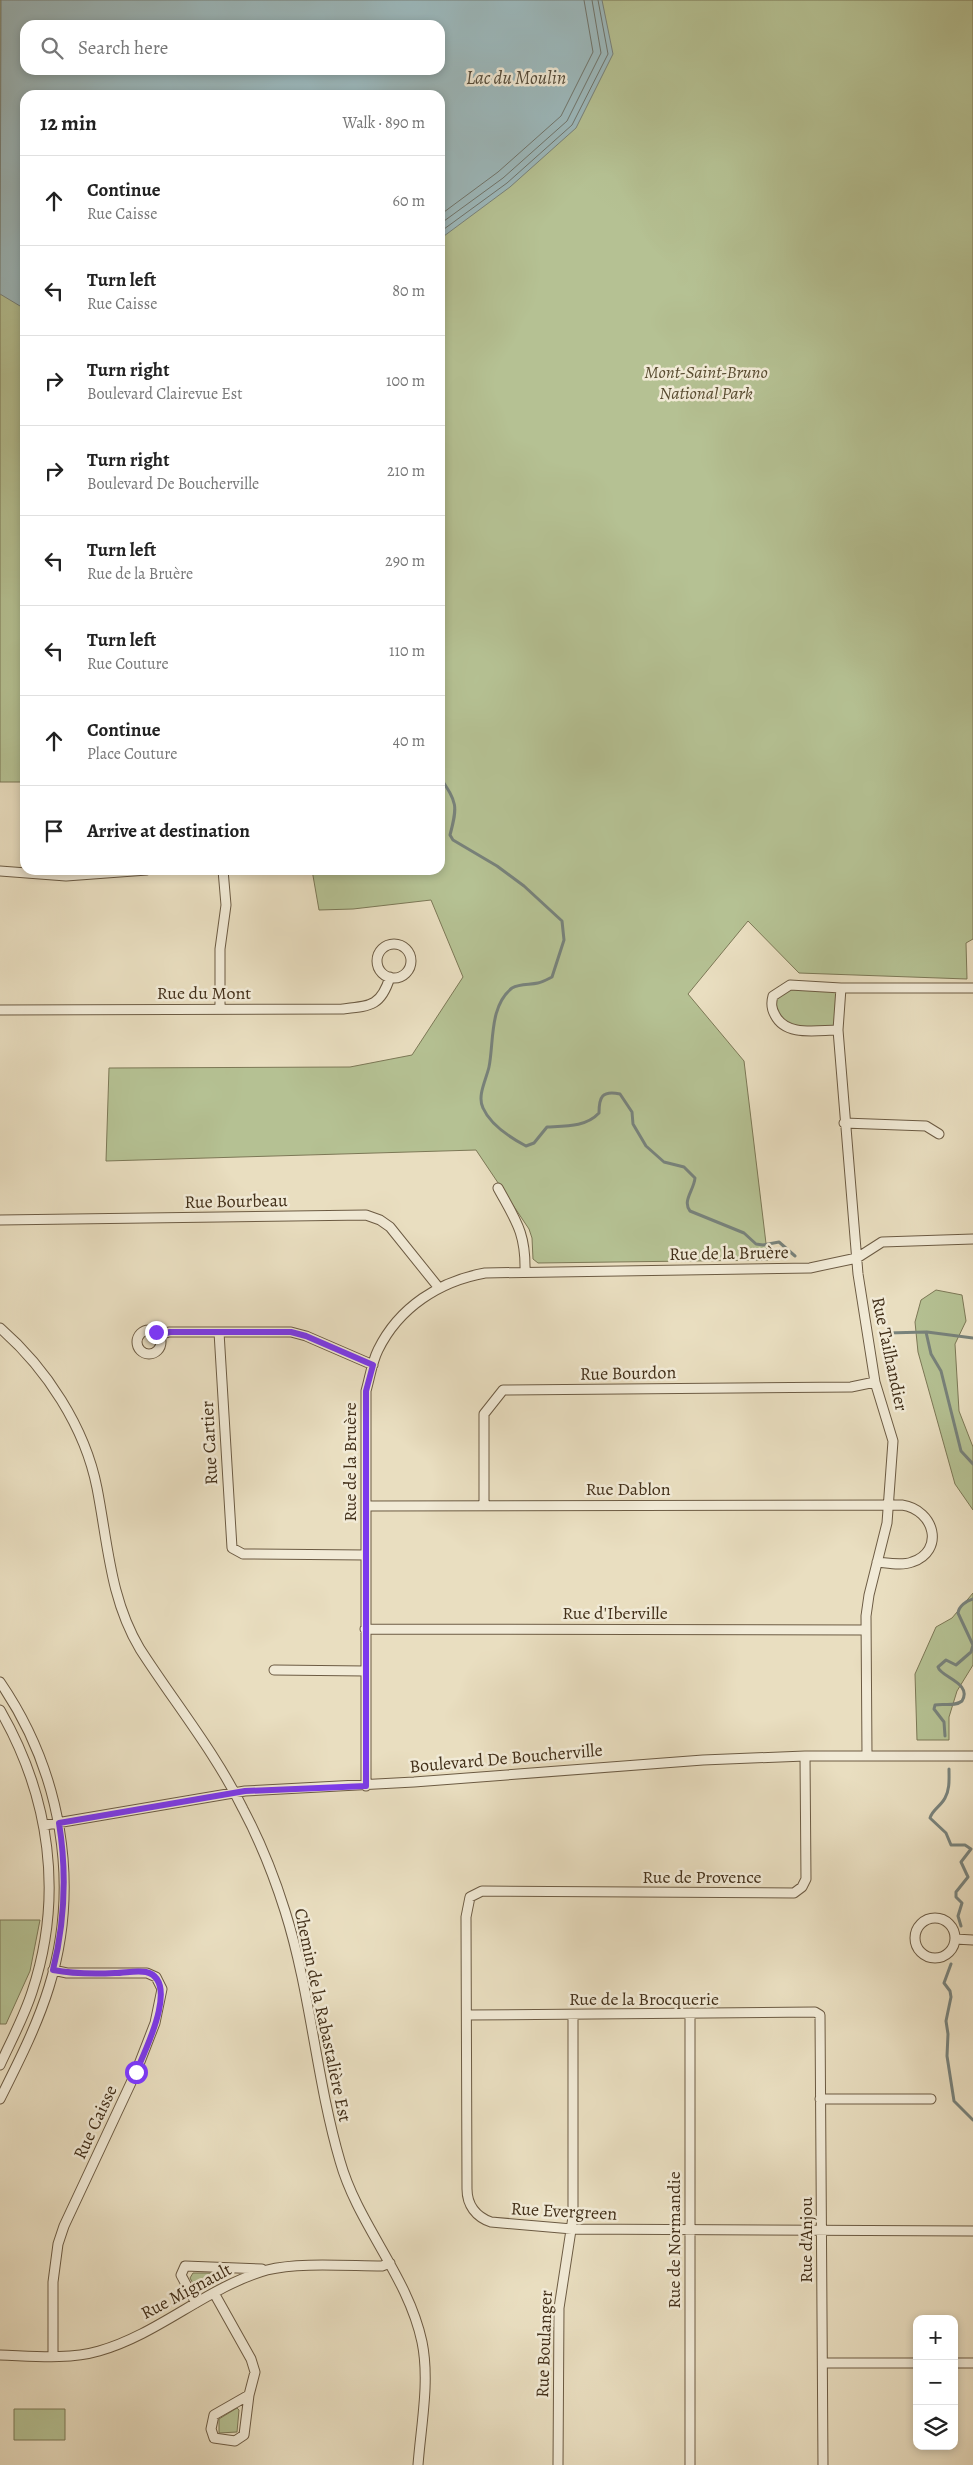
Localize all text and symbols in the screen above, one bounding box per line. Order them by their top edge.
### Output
search box [20,20,445,75]
icon: search [38,34,66,62]
text: Search here [78,35,168,61]
water label: Lac du Moulin [466,65,566,91]
text: 12 min [40,109,97,137]
text: Walk · 890 m [343,112,425,134]
text: Continue [87,177,161,203]
icon: ahead [40,187,68,215]
text: 60 m [393,190,425,212]
text: Rue Caisse [87,203,157,225]
text: Turn left [87,267,156,293]
icon: left [40,277,68,305]
text: 80 m [392,280,425,302]
text: Rue Caisse [87,293,157,315]
text: Turn right [87,357,169,383]
park label: Mont-Saint-Bruno National Park [644,360,768,405]
icon: right [40,367,68,395]
text: 100 m [386,370,425,392]
text: Boulevard Clairevue Est [87,383,242,405]
text: Turn right [87,447,169,473]
icon: right [40,457,68,485]
text: 210 m [387,460,425,482]
text: Boulevard De Boucherville [87,473,259,495]
text: Turn left [87,537,156,563]
icon: left [40,547,68,575]
text: 290 m [385,550,425,572]
text: Rue de la Bruère [87,563,193,585]
text: Turn left [87,627,156,653]
icon: left [40,637,68,665]
text: 110 m [389,640,425,662]
text: Rue Couture [87,653,169,675]
text: Continue [87,717,161,743]
icon: ahead [40,727,68,755]
text: 40 m [393,730,425,752]
text: Place Couture [87,743,177,765]
icon: arrive [40,817,68,845]
text: Arrive at destination [87,818,250,844]
street label: Rue du Mont [157,981,251,1005]
street label: Rue Bourbeau [184,1188,288,1214]
street label: Rue de la Bruère [669,1240,789,1266]
street label: Rue Tailhandier [866,1295,914,1413]
route end [145,1321,168,1344]
street label: Rue Bourdon [580,1360,676,1386]
street label: Rue Cartier [195,1400,223,1486]
street label: Rue de la Bruère [338,1402,362,1522]
street label: Rue Dablon [585,1477,671,1501]
street label: Rue d'Iberville [562,1601,668,1625]
street label: Boulevard De Boucherville [408,1738,604,1778]
street label: Rue de Provence [642,1865,762,1889]
street label: Chemin de la Rabastalière Est [289,1906,357,2124]
street label: Rue de la Brocquerie [569,1987,719,2011]
route start [125,2061,148,2084]
street label: Rue Caisse [67,2081,123,2163]
street label: Rue de Normandie [662,2171,686,2309]
street label: Rue Evergreen [510,2196,618,2226]
street label: Rue d'Anjou [794,2197,818,2283]
street label: Rue Mignault [137,2257,236,2325]
street label: Rue Boulanger [530,2290,558,2398]
map controls [913,2315,958,2450]
button: + [913,2315,958,2360]
button: − [913,2360,958,2405]
button: layers [913,2405,958,2450]

